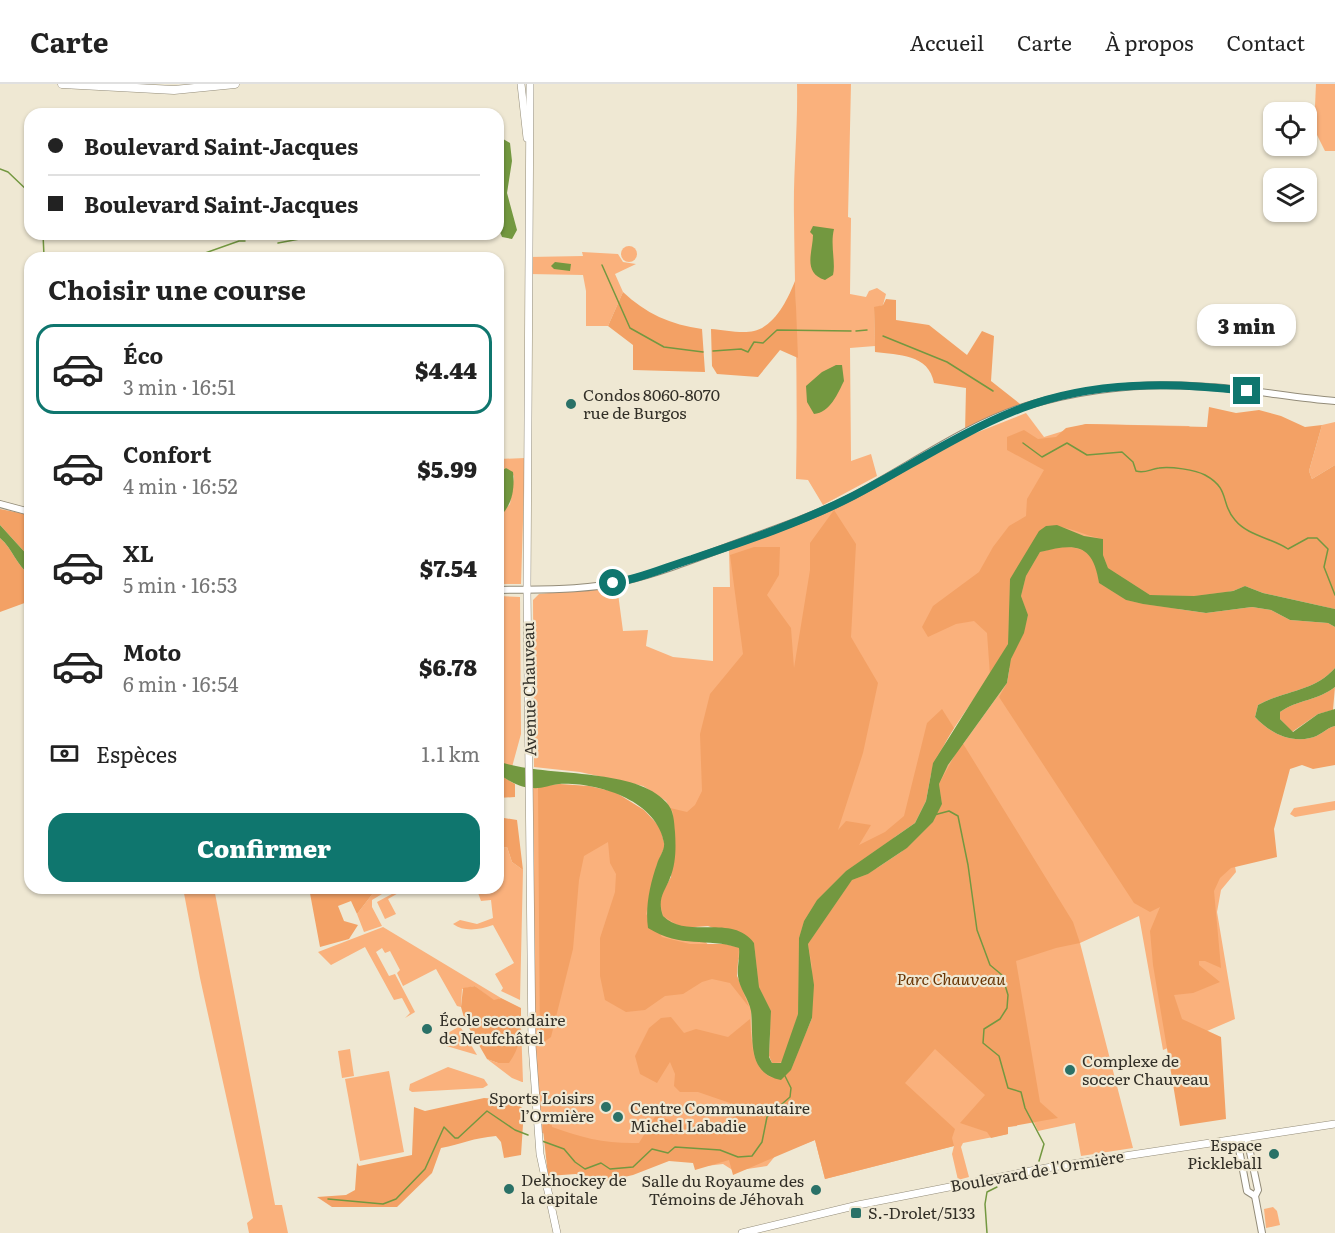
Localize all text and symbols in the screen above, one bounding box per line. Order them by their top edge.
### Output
text: Carte [30,20,109,62]
text: Accueil [910,26,984,57]
text: Carte [1017,26,1072,57]
text: À propos [1105,26,1194,57]
text: Contact [1227,26,1305,57]
map controls [1263,102,1317,222]
button: locate [1263,102,1317,156]
text: Boulevard Saint-Jacques [84,129,358,162]
button: layers [1263,168,1317,222]
text: Boulevard Saint-Jacques [84,187,358,220]
text: Choisir une course [48,268,306,308]
callout: 3 min [1198,304,1296,346]
text: 3 min [1218,310,1275,340]
text: Éco [123,338,163,371]
icon: car [51,342,105,396]
text: $4.44 [415,353,477,386]
text: 3 min · 16:51 [123,371,236,401]
route end [1233,377,1260,404]
place label: Condos 8060-8070 rue de Burgos [583,382,720,424]
marker: Condos 8060-8070 rue de Burgos [564,397,578,411]
text: Confort [123,437,211,470]
icon: car [51,441,105,495]
text: $5.99 [417,452,477,485]
text: 4 min · 16:52 [123,470,238,500]
text: XL [123,536,154,569]
icon: car [51,540,105,594]
text: $7.54 [420,551,477,584]
text: 5 min · 16:53 [123,569,238,599]
route start [599,569,626,596]
street label: Avenue Chauveau [515,622,541,757]
text: Moto [123,635,181,668]
icon: car [51,639,105,693]
text: $6.78 [419,650,477,683]
text: 6 min · 16:54 [123,668,238,698]
icon: cash [48,737,81,770]
text: Espèces [96,737,177,770]
text: 1.1 km [422,738,480,768]
button: Confirmer [48,813,480,882]
park label: Parc Chauveau [896,966,1006,990]
place label: École secondaire de Neufchâtel [439,1007,566,1049]
marker: École secondaire de Neufchâtel [420,1022,434,1036]
place label: Complexe de soccer Chauveau [1082,1048,1209,1090]
marker: Complexe de soccer Chauveau [1063,1063,1077,1077]
place label: Sports Loisirs l’Ormière [489,1085,594,1127]
place label: Centre Communautaire Michel Labadie [630,1095,810,1137]
marker: Sports Loisirs l’Ormière [599,1100,613,1114]
marker: Centre Communautaire Michel Labadie [611,1110,625,1124]
place label: Espace Pickleball [1187,1132,1262,1174]
street label: Boulevard de l'Ormière [948,1143,1125,1197]
marker: Espace Pickleball [1267,1147,1281,1161]
place label: Dekhockey de la capitale [521,1167,627,1209]
place label: Salle du Royaume des Témoins de Jéhovah [642,1168,804,1210]
marker: Dekhockey de la capitale [502,1182,516,1196]
marker: Salle du Royaume des Témoins de Jéhovah [809,1183,823,1197]
place label: S.-Drolet/5133 [868,1200,975,1224]
marker: S.-Drolet/5133 [849,1206,863,1220]

